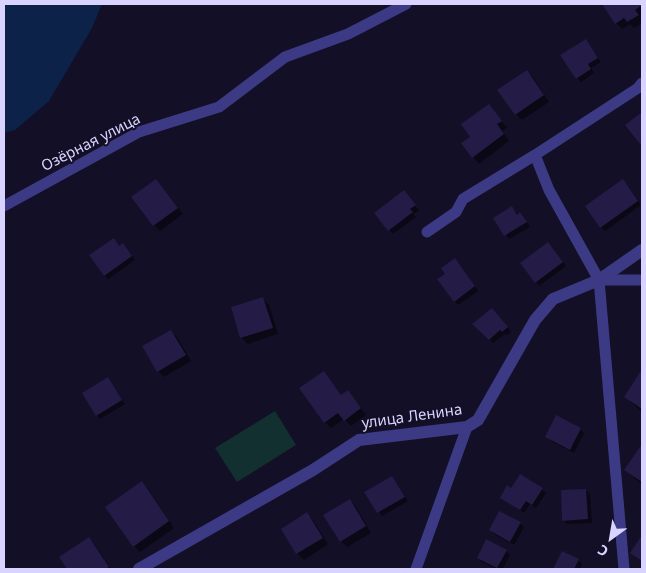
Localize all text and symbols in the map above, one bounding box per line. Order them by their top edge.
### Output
street label: Озёрная улица [38,110,144,176]
street label: улица Ленина [361,401,463,433]
north arrow [586,513,636,563]
text: С [594,541,612,562]

